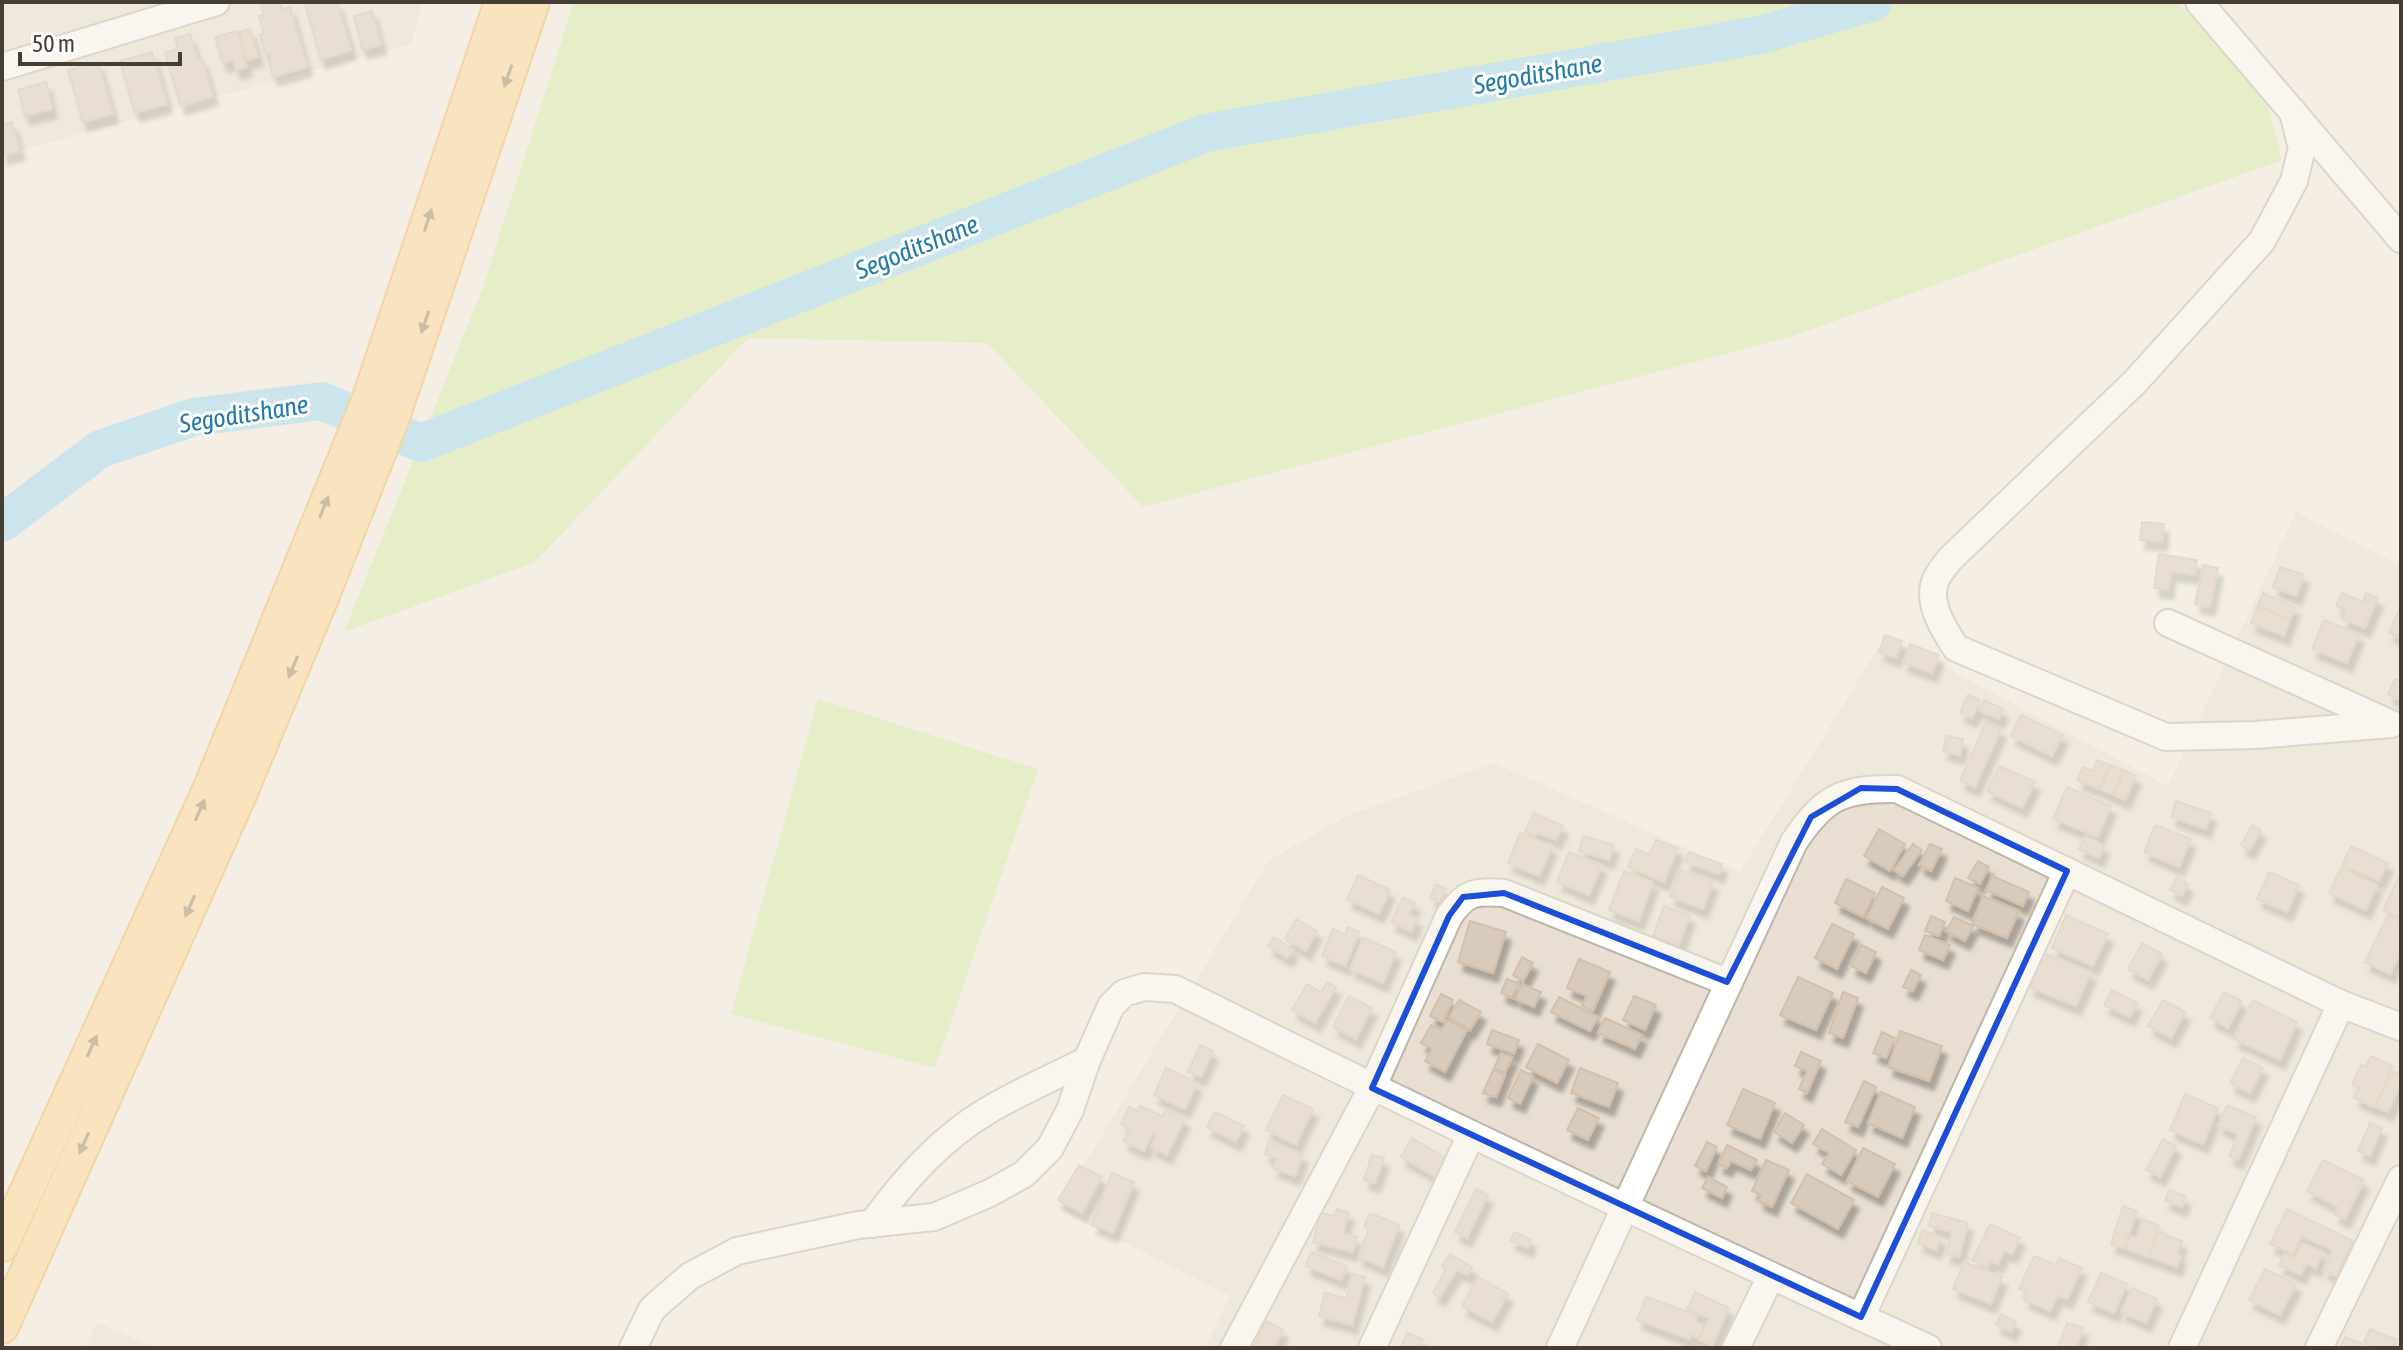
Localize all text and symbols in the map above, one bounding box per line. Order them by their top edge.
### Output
scale bar [20,16,180,66]
text: 50 m [32,30,75,57]
water label: Segoditshane [1470,48,1605,100]
one-way arrow [501,64,513,88]
one-way arrow [423,208,435,232]
water label: Segoditshane [850,209,983,286]
one-way arrow [419,311,431,335]
water label: Segoditshane [176,389,311,439]
one-way arrow [318,495,331,519]
one-way arrow [286,655,299,679]
one-way arrow [193,798,206,821]
one-way arrow [183,894,197,917]
one-way arrow [85,1035,99,1058]
one-way arrow [77,1131,91,1155]

